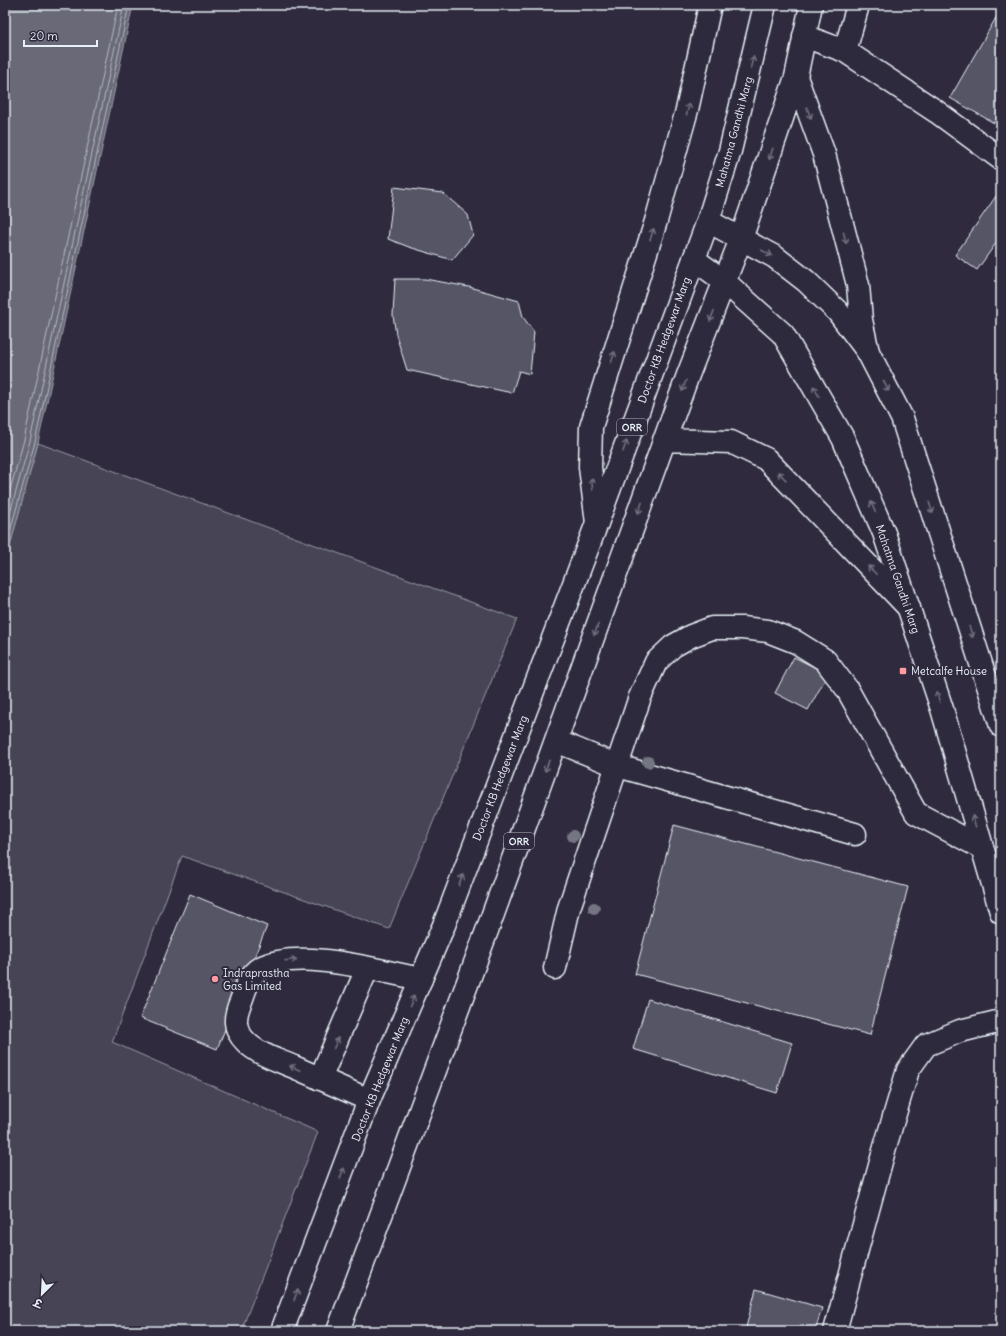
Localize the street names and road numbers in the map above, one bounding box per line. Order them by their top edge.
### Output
street label: Mahatma Gandhi Marg [712,75,756,189]
street label: Doctor KB Hedgewar Marg [635,275,693,405]
road number: ORR [617,419,647,435]
street label: Mahatma Gandhi Marg [873,523,923,635]
street label: Doctor KB Hedgewar Marg [470,713,530,843]
road number: ORR [504,833,534,849]
street label: Doctor KB Hedgewar Marg [349,1015,411,1143]

